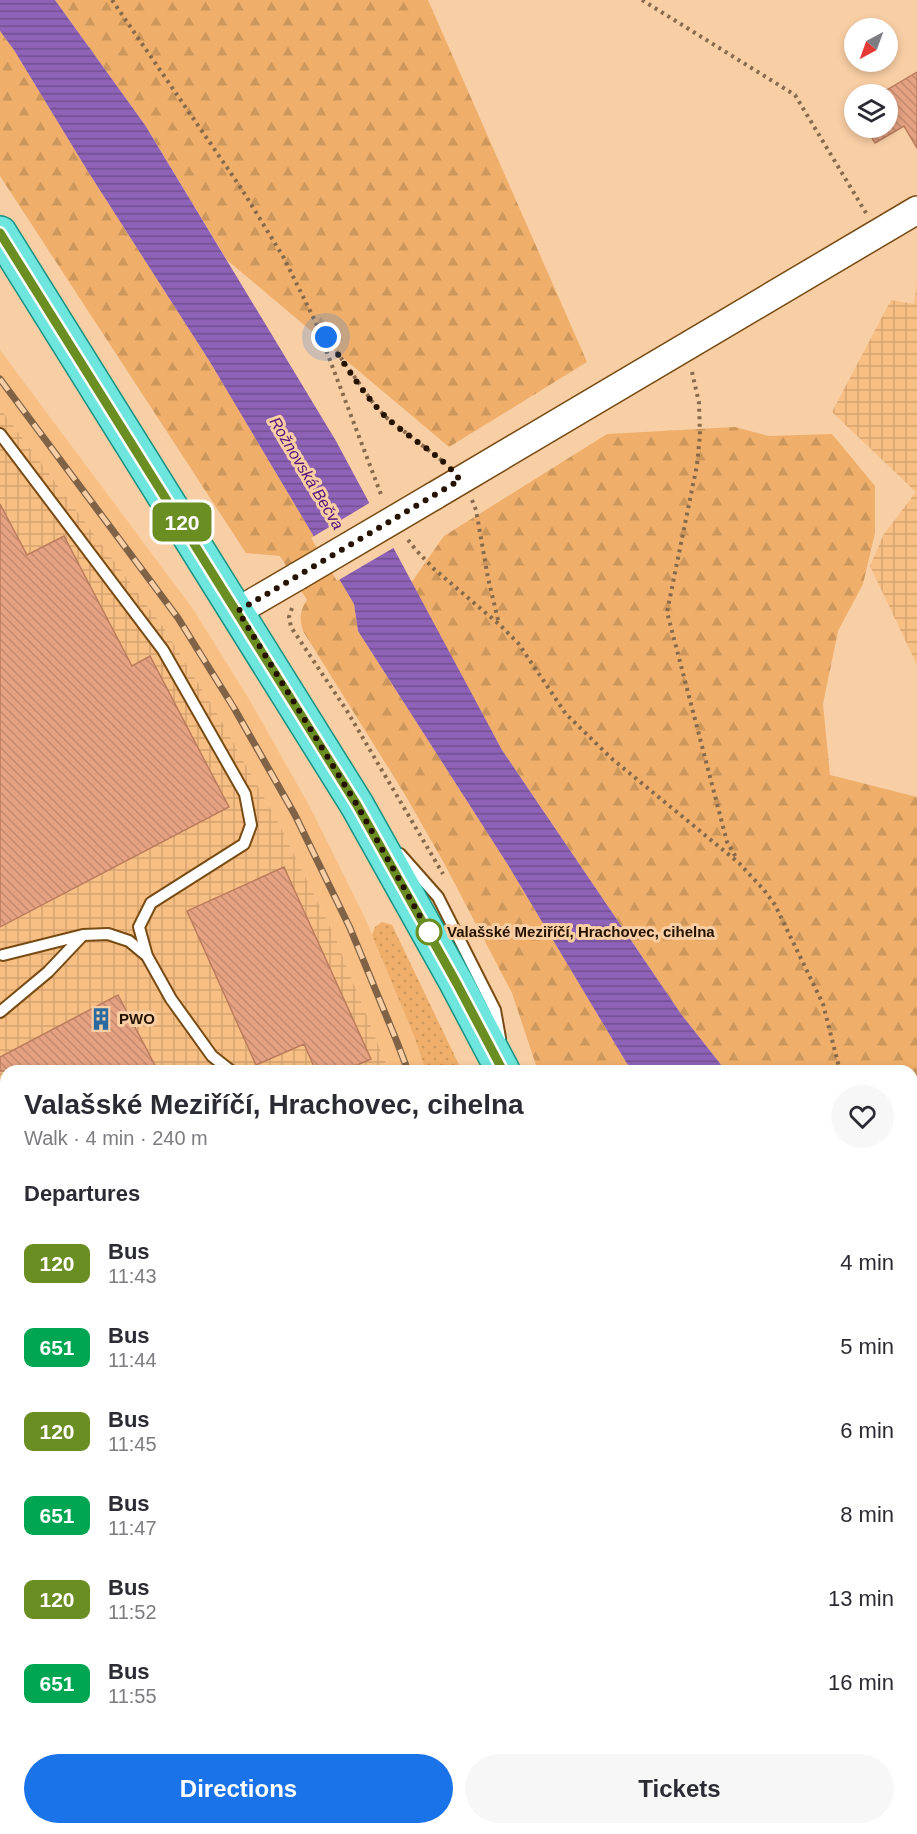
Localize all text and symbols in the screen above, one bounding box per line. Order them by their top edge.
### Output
north arrow [844,18,898,72]
map controls [844,18,898,138]
button: layers [844,84,898,138]
your location [311,322,341,352]
water label: Rožnovská Bečva [266,414,347,533]
line badge: 120 [148,502,216,542]
text: 120 [164,511,200,534]
marker: Valašské Meziříčí, Hrachovec, cihelna [416,919,442,945]
place label: Valašské Meziříčí, Hrachovec, cihelna [447,923,715,940]
building icon: PWO [88,1006,114,1032]
place label: PWO [119,1010,155,1027]
button: heart [831,1085,894,1148]
text: Valašské Meziříčí, Hrachovec, cihelna [24,1089,524,1120]
text: Walk · 4 min · 240 m [24,1127,208,1149]
text: Departures [24,1181,140,1206]
text: Bus [108,1239,150,1264]
text: 4 min [840,1250,894,1275]
text: 120 [39,1252,75,1275]
text: 11:43 [108,1265,157,1287]
text: Bus [108,1323,150,1348]
text: 5 min [840,1334,894,1359]
text: 651 [39,1336,75,1359]
text: 11:44 [108,1349,157,1371]
text: Bus [108,1407,150,1432]
text: 6 min [840,1418,894,1443]
text: 120 [39,1420,75,1443]
text: 11:45 [108,1433,157,1455]
text: Bus [108,1491,150,1516]
text: 8 min [840,1502,894,1527]
text: 651 [39,1504,75,1527]
text: 11:47 [108,1517,157,1539]
text: Bus [108,1575,150,1600]
text: 13 min [828,1586,894,1611]
text: 120 [39,1588,75,1611]
text: 11:52 [108,1601,157,1623]
text: Bus [108,1659,150,1684]
text: 16 min [828,1670,894,1695]
text: 651 [39,1672,75,1695]
text: 11:55 [108,1685,157,1707]
button: Directions [24,1754,453,1823]
button: Tickets [465,1754,894,1823]

